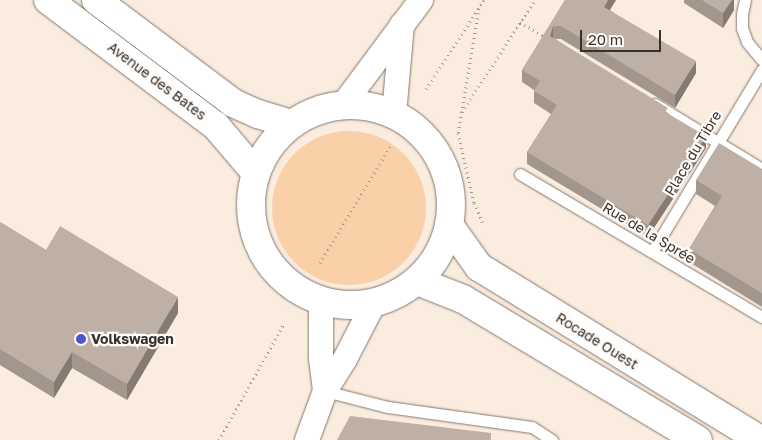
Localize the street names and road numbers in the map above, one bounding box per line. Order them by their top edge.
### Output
street label: Avenue des Bates [104,39,210,123]
street label: Place du Tibre [661,108,725,198]
street label: Rue de la Sprée [600,199,698,267]
street label: Rocade Ouest [553,309,641,373]

